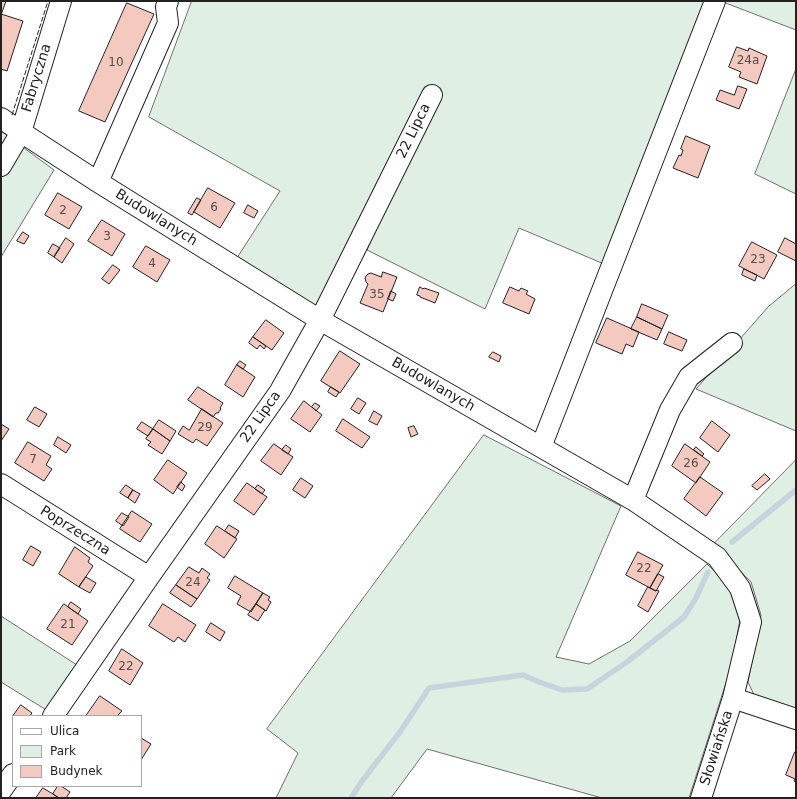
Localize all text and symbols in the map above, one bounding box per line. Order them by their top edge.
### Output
street label: Fabryczna [19,42,55,114]
house number: 24a [737,54,759,68]
house number: 10 [108,56,124,70]
street label: 22 Lipca [393,101,435,161]
street label: Budowlanych [112,186,200,250]
house number: 6 [210,201,218,215]
house number: 2 [59,204,67,218]
house number: 3 [103,230,111,244]
house number: 23 [750,253,766,267]
house number: 4 [148,257,156,271]
house number: 35 [369,288,385,302]
street label: Budowlanych [388,354,478,416]
street label: 22 Lipca [237,388,285,446]
house number: 29 [197,421,213,435]
house number: 7 [29,453,37,467]
house number: 26 [683,457,699,471]
street label: Poprzeczna [37,503,113,559]
house number: 22 [636,562,652,576]
house number: 24 [185,576,201,590]
house number: 21 [60,618,76,632]
house number: 22 [118,660,134,674]
street label: Słowiańska [697,708,737,788]
legend [12,715,142,787]
text: Ulica [50,724,79,738]
text: Park [50,744,76,758]
text: Budynek [50,764,103,778]

